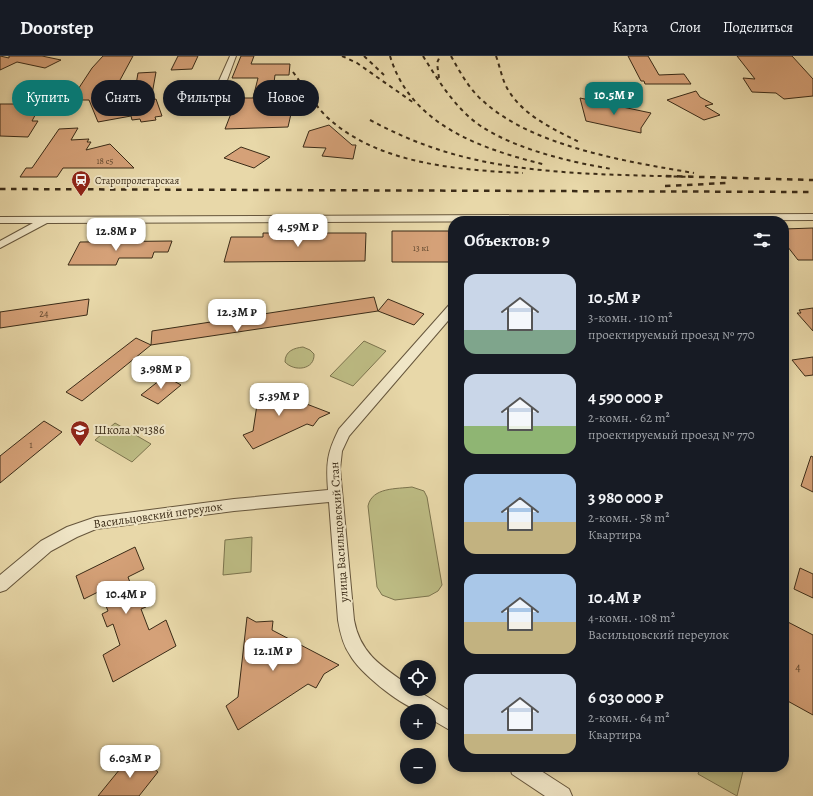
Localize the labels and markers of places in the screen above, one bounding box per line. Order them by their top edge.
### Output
pin: 10.5M ₽ [577,82,651,116]
station icon: Старопролетарская [70,169,92,197]
place label: Старопролетарская [95,174,179,188]
pin: 4.59M ₽ [261,214,335,248]
pin: 12.8M ₽ [79,218,153,252]
pin: 12.3M ₽ [200,299,274,333]
pin: 3.98M ₽ [124,356,198,390]
pin: 5.39M ₽ [242,383,316,417]
school or university icon: Школа №1386 [69,419,91,447]
place label: Школа №1386 [94,422,165,438]
pin: 10.4M ₽ [89,581,163,615]
pin: 12.1M ₽ [236,638,310,672]
pin: 6.03M ₽ [93,745,167,779]

